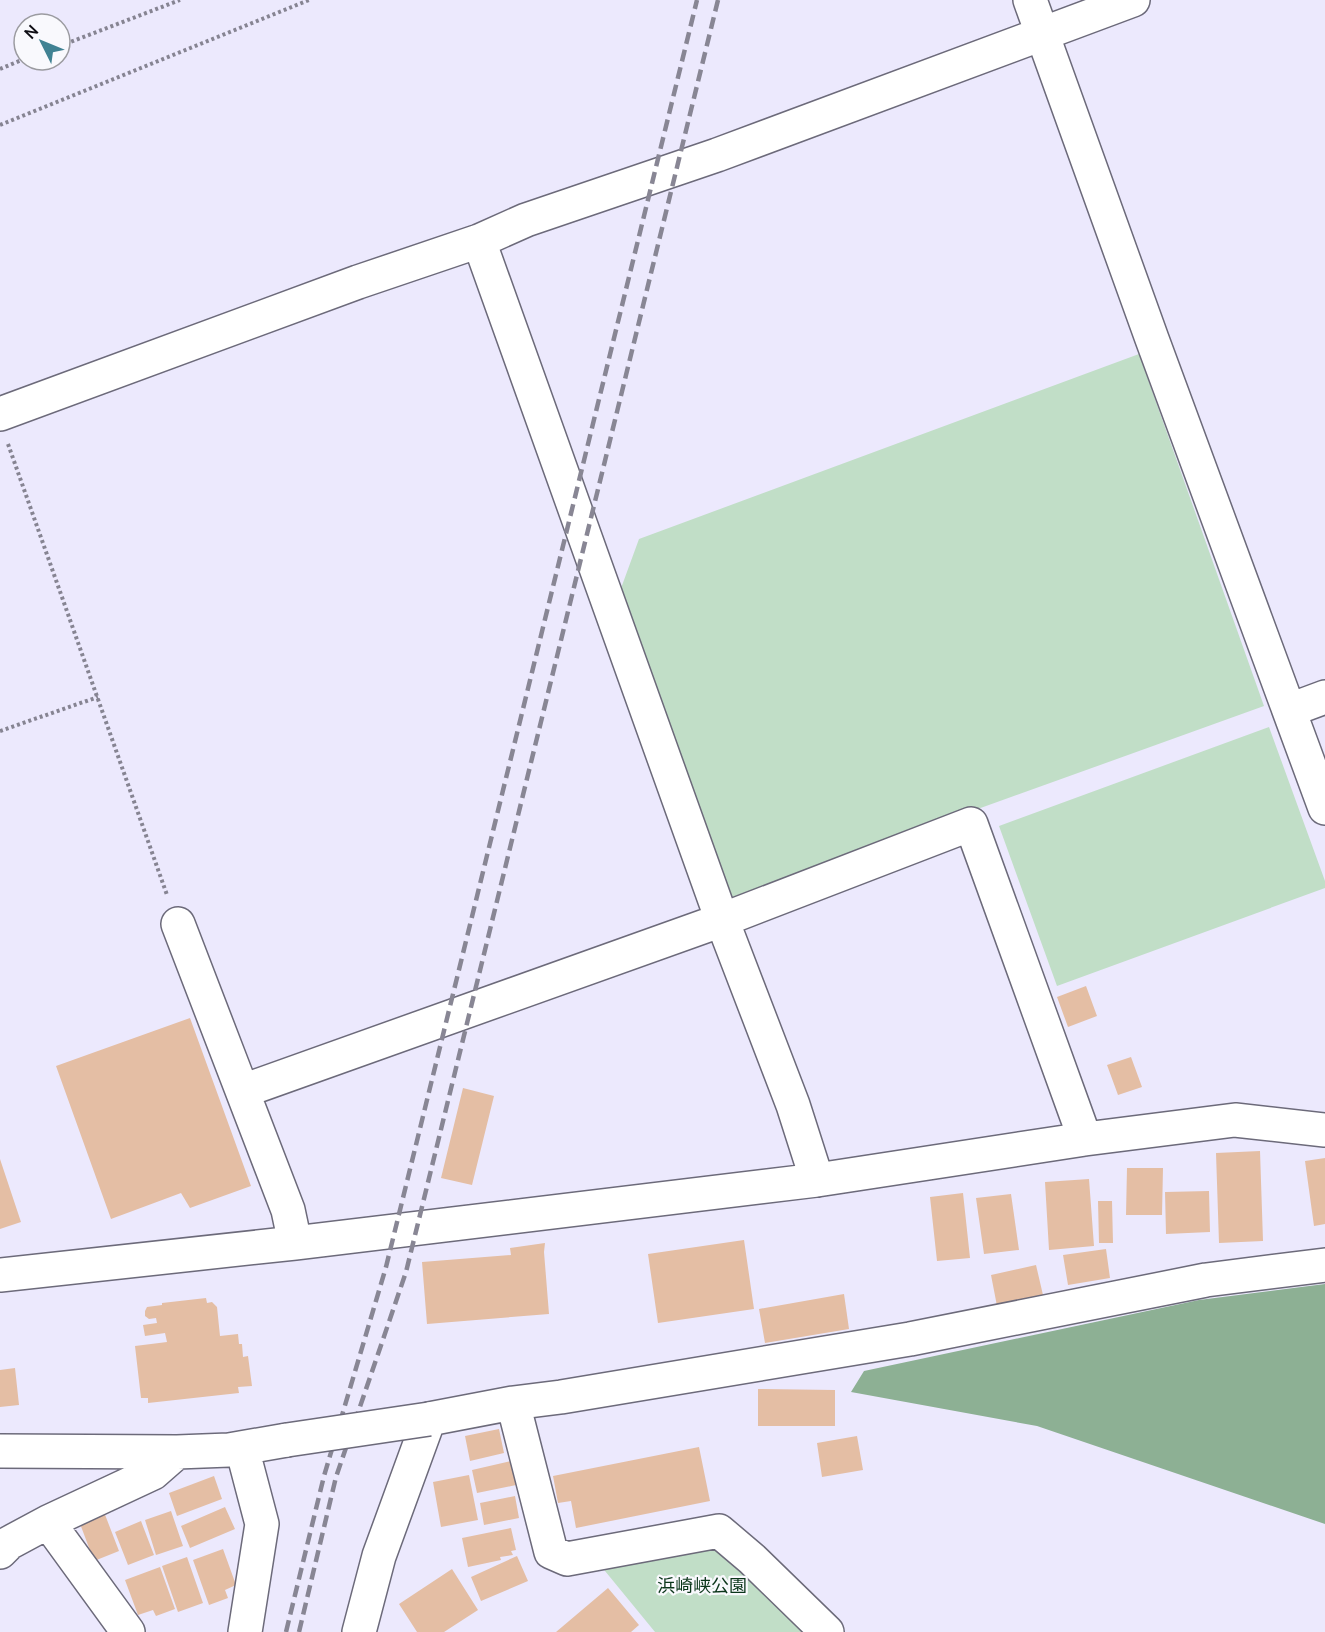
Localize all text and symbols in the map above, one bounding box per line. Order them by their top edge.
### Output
north arrow [12,12,72,72]
text: N [19,20,43,43]
park label: 浜崎峡公園 [657,1573,747,1597]

